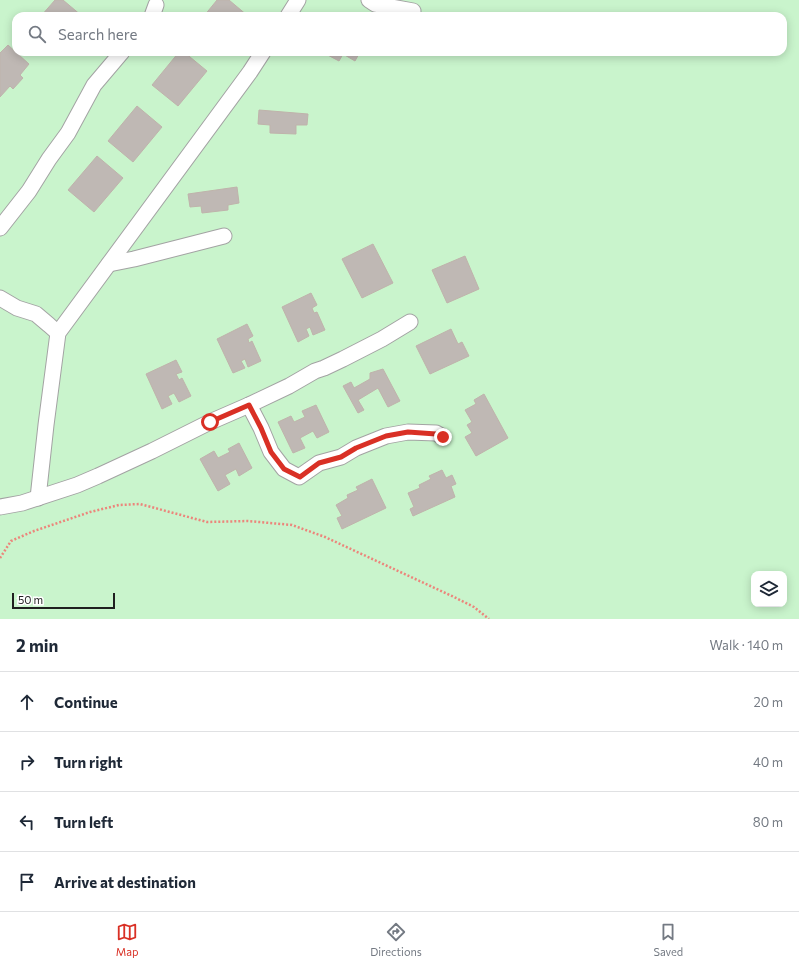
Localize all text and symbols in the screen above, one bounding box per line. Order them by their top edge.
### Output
search box [12,12,787,56]
icon: search [26,23,48,45]
text: Search here [58,25,137,43]
route start [201,413,219,431]
route end [434,428,452,446]
map controls [751,571,787,607]
button: layers [751,571,787,607]
scale bar [12,591,115,610]
text: 50 m [18,593,43,606]
text: 2 min [16,635,58,656]
text: Walk · 140 m [710,637,783,653]
icon: ahead [16,691,38,713]
text: Continue [54,693,118,711]
text: 20 m [754,694,783,710]
icon: right [16,751,38,773]
text: Turn right [54,753,123,771]
text: 40 m [753,754,783,770]
icon: left [16,811,38,833]
text: Turn left [54,813,113,831]
text: 80 m [753,814,783,830]
icon: arrive [16,871,38,893]
text: Arrive at destination [54,873,196,891]
tab: Map [116,921,139,958]
tab: Directions [370,921,422,958]
tab: Saved [653,921,683,958]

